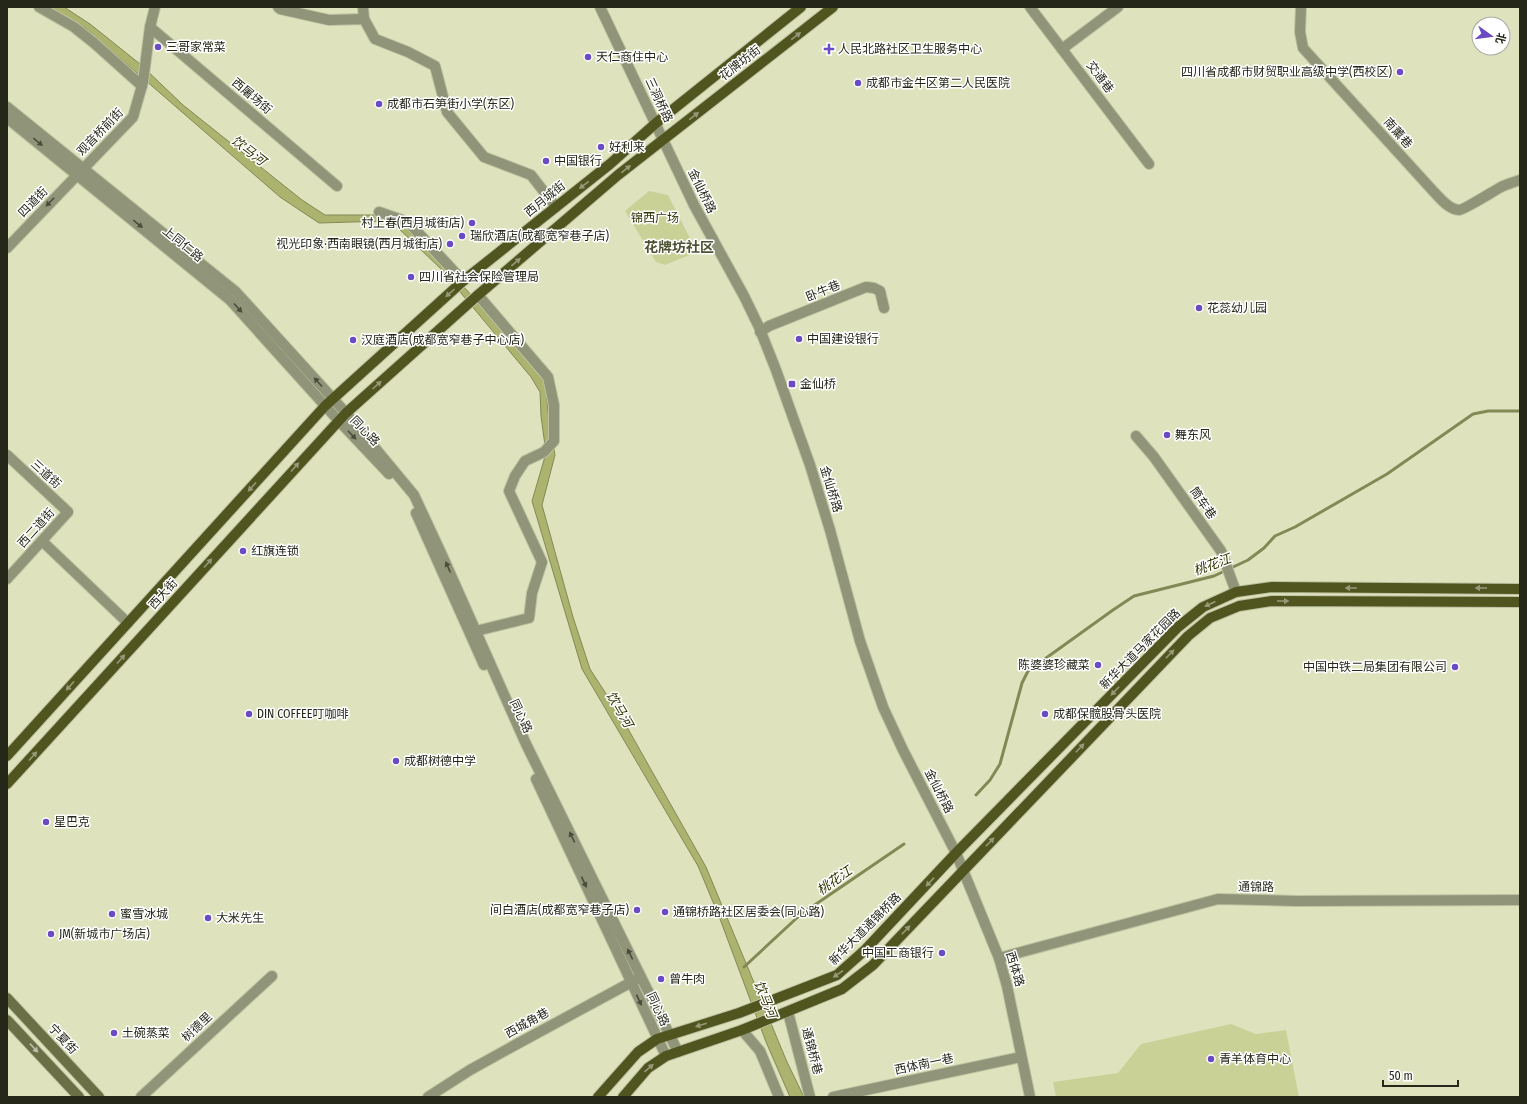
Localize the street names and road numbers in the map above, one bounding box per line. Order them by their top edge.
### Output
street label: 花牌坊街 [717,43,763,83]
street label: 交通巷 [1084,58,1116,96]
street label: 西屠场街 [229,75,275,117]
street label: 三洞桥路 [643,75,675,125]
street label: 观音桥前街 [74,106,126,158]
street label: 南薰巷 [1381,115,1415,151]
street label: 金仙桥路 [685,166,719,216]
street label: 西月城街 [522,178,568,220]
street label: 四道街 [15,184,51,220]
street label: 上同仁路 [160,223,206,265]
street label: 卧牛巷 [804,278,842,304]
street label: 同心路 [347,413,383,449]
street label: 三道街 [28,457,64,491]
street label: 金仙桥路 [817,464,845,514]
street label: 筒车巷 [1187,484,1219,522]
street label: 西二道街 [15,505,57,551]
street label: 西大街 [146,576,180,612]
street label: 新华大道马家花园路 [1097,606,1183,692]
street label: 同心路 [507,697,535,735]
street label: 金仙桥路 [922,766,956,816]
street label: 通锦路 [1238,880,1274,894]
street label: 新华大道通锦桥路 [826,890,904,968]
street label: 西体路 [1003,950,1027,988]
street label: 同心路 [644,990,672,1028]
street label: 西城角巷 [503,1005,551,1041]
street label: 树德里 [179,1010,215,1044]
street label: 宁夏街 [46,1021,80,1057]
street label: 通锦桥巷 [799,1026,825,1076]
street label: 西体南一巷 [893,1051,955,1077]

